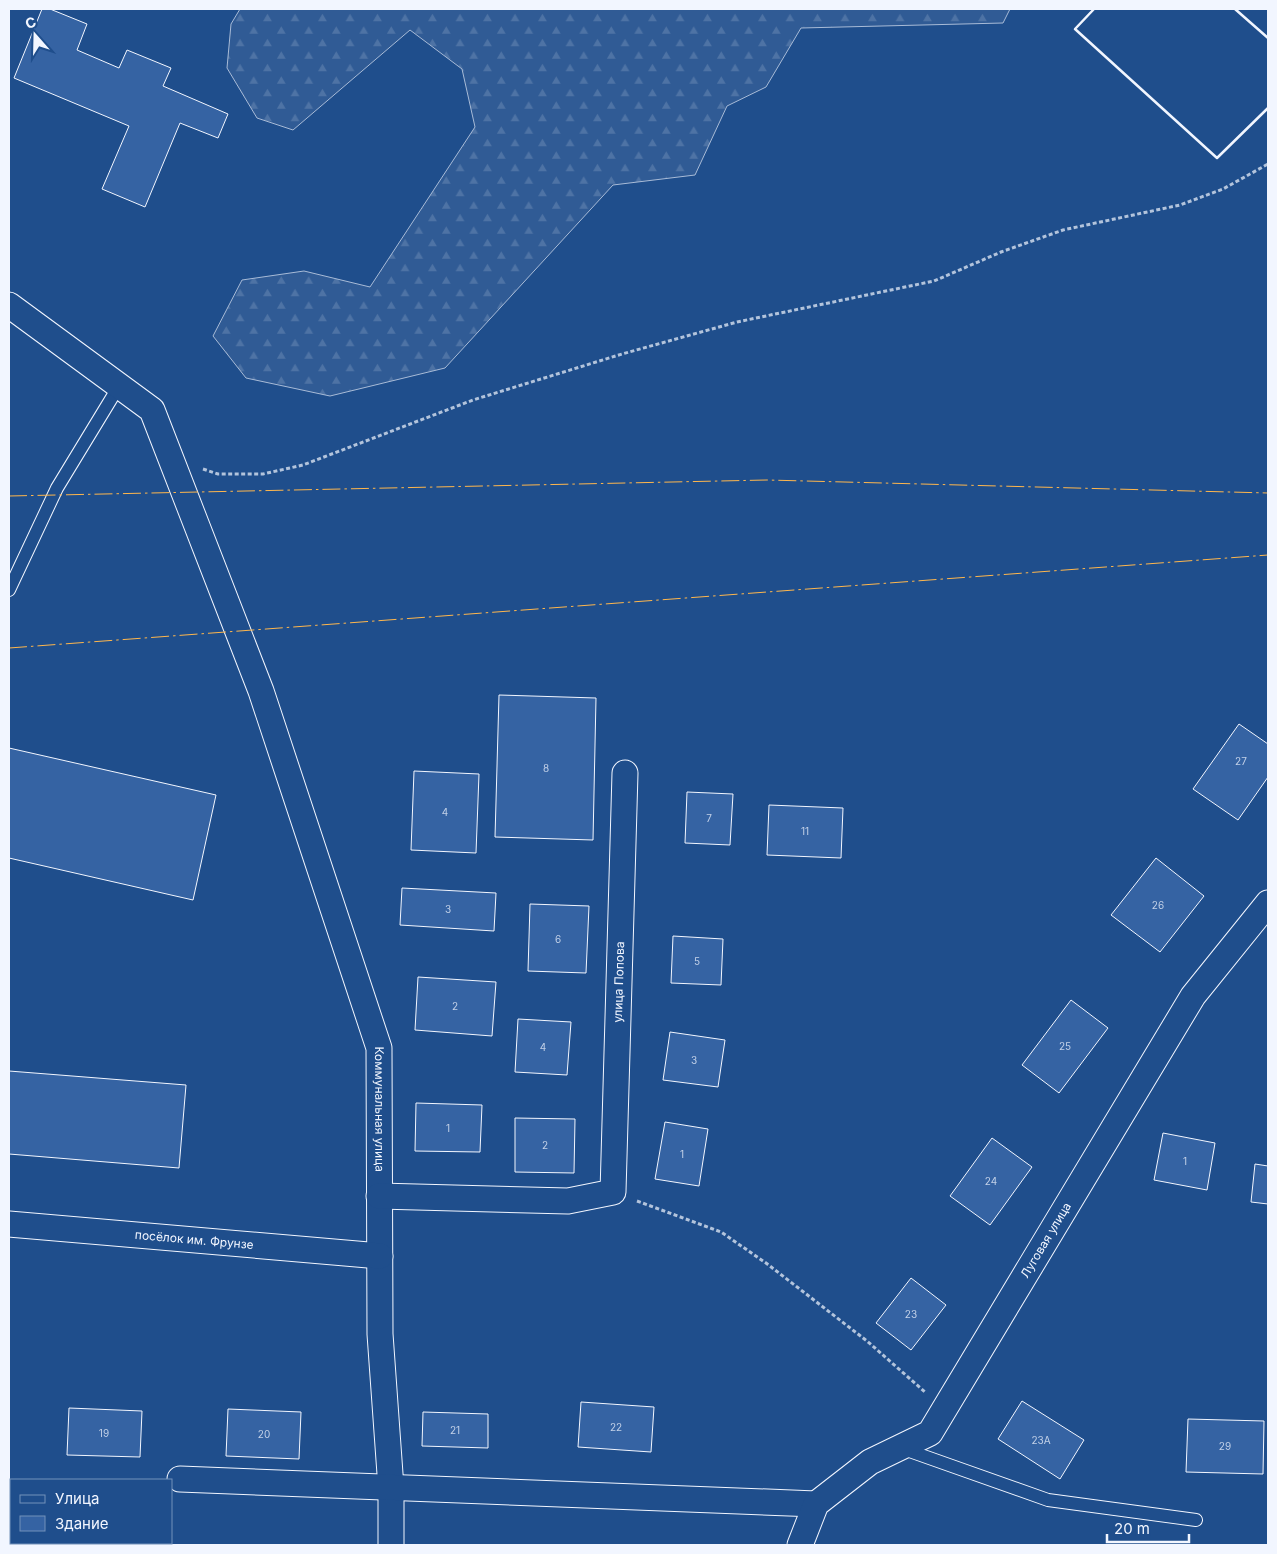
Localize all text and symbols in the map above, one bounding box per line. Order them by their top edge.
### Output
north arrow [10,10,60,60]
text: С [23,13,38,32]
house number: 27 [1235,755,1247,767]
house number: 8 [543,762,549,774]
house number: 4 [442,806,448,818]
house number: 7 [706,812,712,824]
house number: 11 [801,825,809,837]
house number: 26 [1152,899,1164,911]
house number: 3 [445,903,451,915]
house number: 6 [555,933,561,945]
street label: улица Попова [610,941,627,1023]
house number: 5 [694,955,700,967]
house number: 2 [452,1000,458,1012]
house number: 25 [1059,1040,1071,1052]
house number: 4 [540,1041,546,1053]
street label: Коммунальная улица [372,1046,387,1172]
house number: 3 [691,1054,697,1066]
house number: 1 [446,1122,450,1134]
house number: 2 [542,1139,548,1151]
house number: 1 [680,1148,684,1160]
house number: 1 [1183,1155,1187,1167]
house number: 24 [985,1175,997,1187]
street label: Луговая улица [1017,1199,1074,1281]
street label: посёлок им. Фрунзе [134,1227,254,1252]
house number: 23 [905,1308,917,1320]
house number: 22 [610,1421,622,1433]
house number: 21 [450,1424,460,1436]
house number: 19 [99,1427,109,1439]
house number: 20 [258,1428,270,1440]
house number: 23А [1031,1434,1051,1446]
house number: 29 [1219,1440,1231,1452]
legend [10,1479,172,1544]
text: Улица [55,1489,99,1508]
scale bar [1107,1512,1190,1544]
text: Здание [55,1514,109,1533]
text: 20 m [1114,1519,1150,1538]

